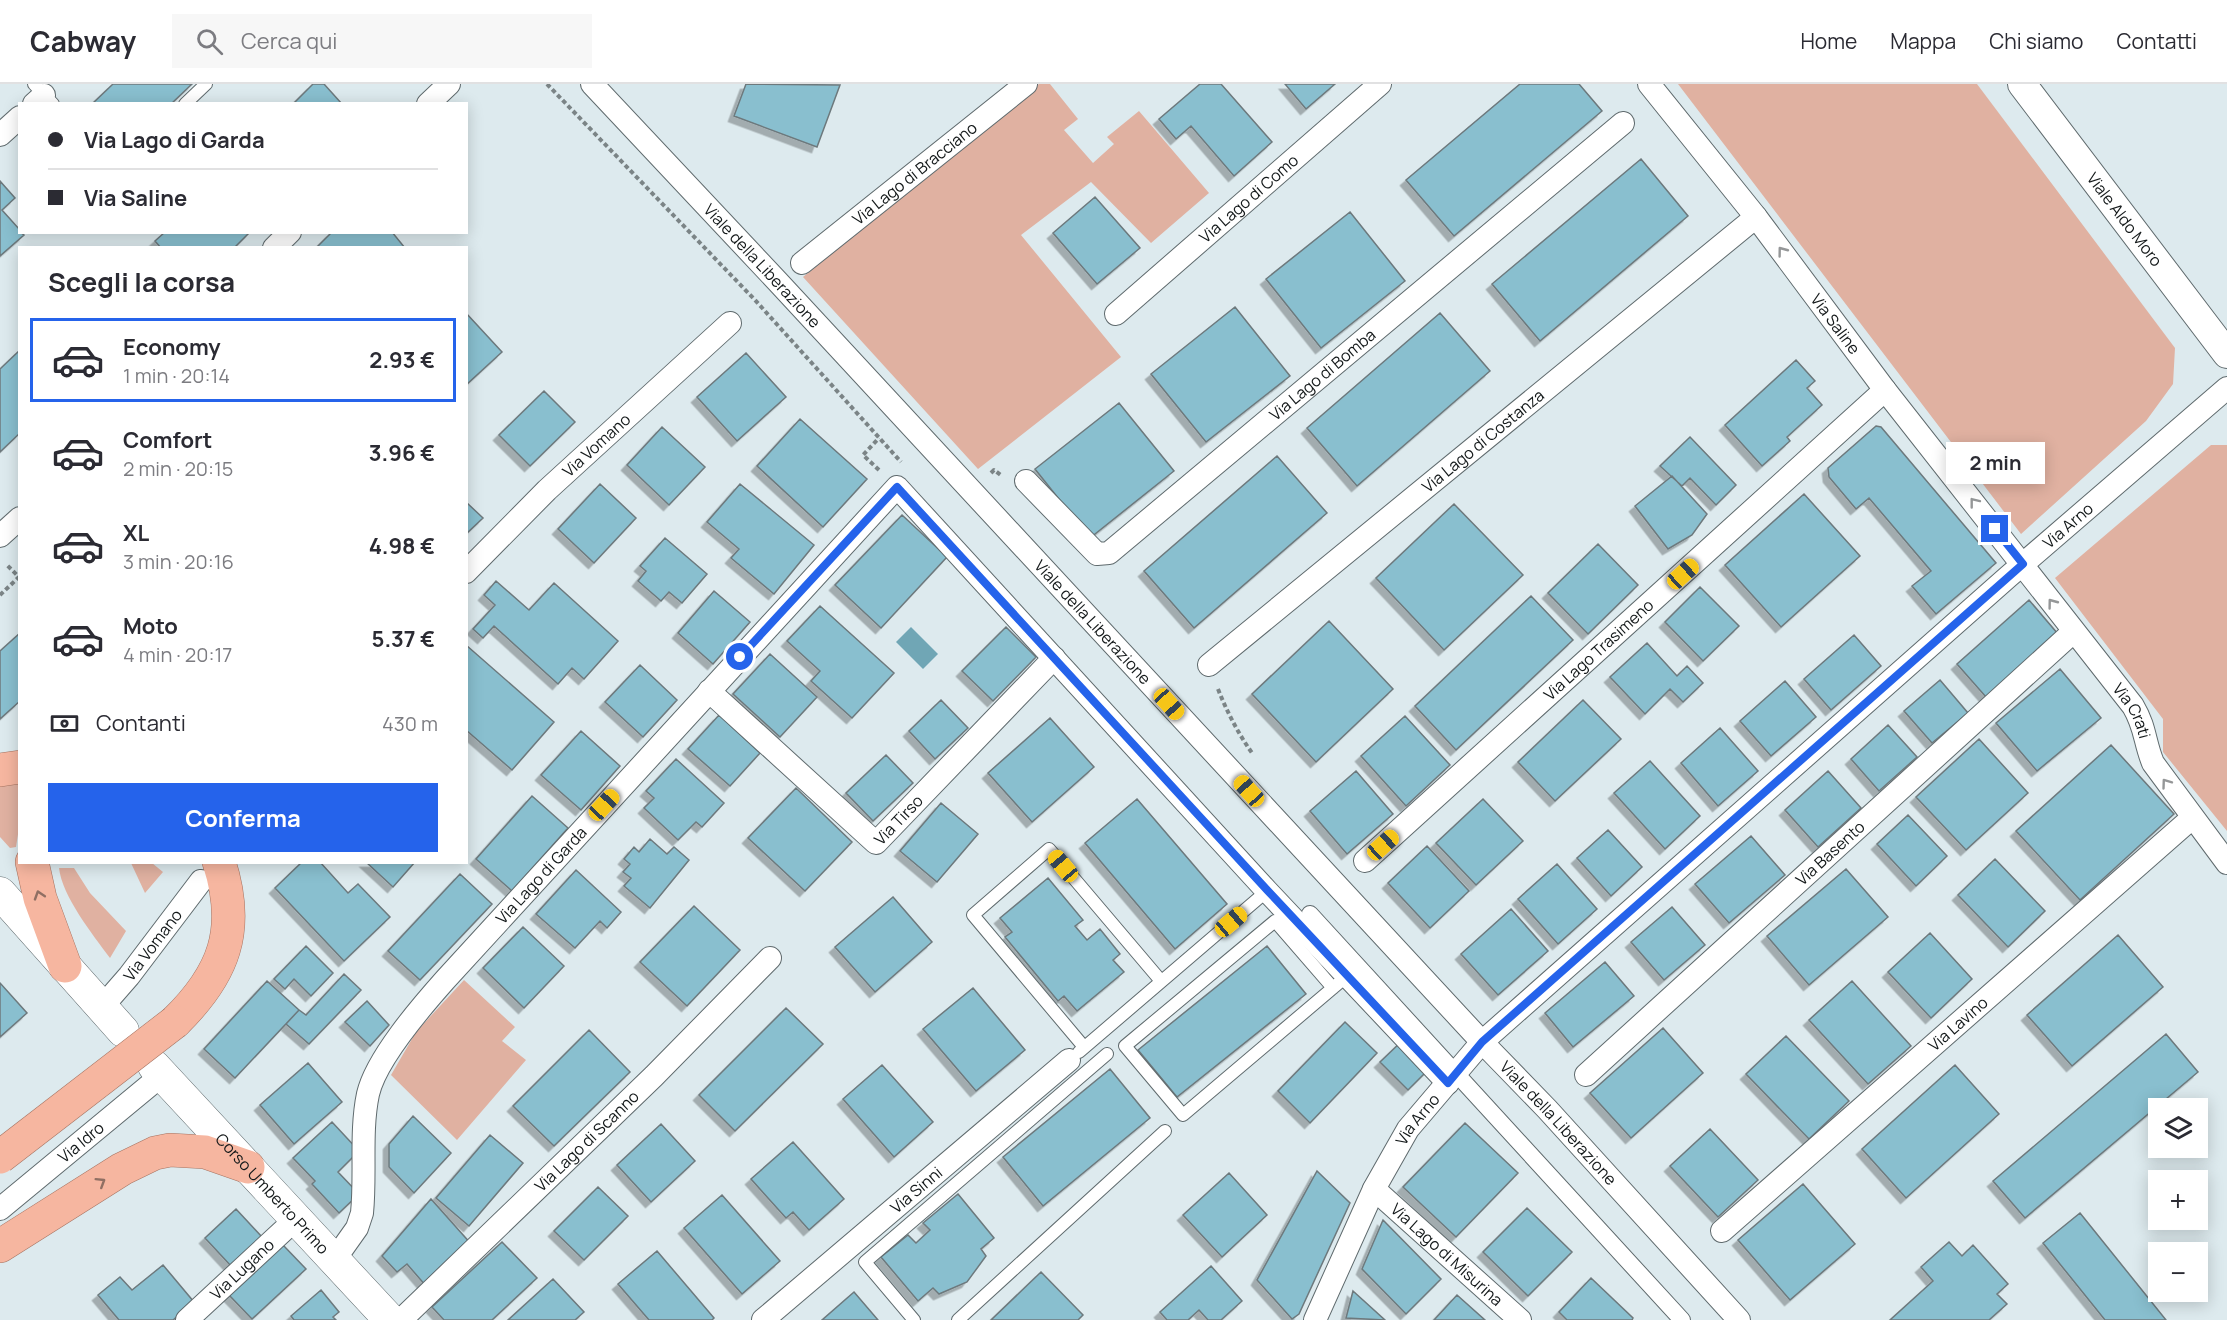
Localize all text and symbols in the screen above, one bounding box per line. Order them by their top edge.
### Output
search box [172,14,592,68]
text: Cabway [30,22,136,60]
icon: search [193,25,226,58]
text: Cerca qui [241,26,337,56]
text: Home [1800,27,1857,55]
text: Mappa [1890,27,1956,55]
text: Chi siamo [1989,27,2084,55]
text: Contatti [2117,27,2197,55]
street label: Via Lago di Bracciano [848,117,981,230]
text: Via Lago di Garda [84,125,265,155]
street label: Via Lago di Como [1194,149,1303,248]
street label: Viale Aldo Moro [2082,168,2168,271]
text: Via Saline [84,183,187,213]
street label: Viale della Liberazione [699,199,826,332]
one-way arrow [1778,246,1789,257]
text: Scegli la corsa [48,263,235,300]
street label: Via Saline [1806,289,1866,359]
street label: Via Lago di Bomba [1265,324,1380,425]
text: Economy [123,332,221,362]
icon: car [51,333,105,387]
text: 2.93 € [369,345,435,375]
text: 1 min · 20:14 [123,362,230,389]
street label: Via Lago di Costanza [1417,384,1549,497]
street label: Via Vomano [558,408,635,482]
text: Comfort [123,425,212,455]
icon: car [51,426,105,480]
text: 3.96 € [369,438,435,468]
callout: 2 min [1946,442,2044,484]
text: 2 min [1969,449,2022,476]
text: 2 min · 20:15 [123,455,233,482]
one-way arrow [1970,497,1981,508]
street label: Via Arno [2038,497,2098,553]
route end [1981,515,2008,542]
text: XL [123,518,149,548]
icon: car [51,519,105,573]
text: 4.98 € [369,531,435,561]
text: 3 min · 20:16 [123,548,234,575]
street label: Viale della Liberazione [1030,555,1156,689]
car [1664,555,1702,593]
street label: Via Lago Trasimeno [1539,594,1658,705]
one-way arrow [2049,599,2060,610]
text: Moto [123,611,178,641]
icon: car [51,612,105,666]
text: 5.37 € [371,624,435,654]
text: 4 min · 20:17 [123,641,232,668]
route start [726,643,753,670]
street label: Via Crati [2108,678,2156,741]
car [1150,685,1188,723]
icon: cash [48,707,81,740]
text: Contanti [96,708,186,738]
text: 430 m [382,710,438,737]
car [1230,772,1268,810]
one-way arrow [2163,779,2174,790]
button: Conferma [48,783,438,852]
car [585,786,623,824]
street label: Via Tirso [869,790,928,850]
street label: Via Basento [1791,816,1870,890]
street label: Via Lago di Garda [491,822,591,929]
car [1364,826,1402,864]
car [1045,846,1081,886]
one-way arrow [34,890,46,901]
car [1211,904,1251,940]
street label: Via Vomano [118,905,187,985]
street label: Via Lavino [1923,991,1992,1056]
street label: Viale della Liberazione [1495,1056,1622,1190]
street label: Via Lago di Scanno [530,1085,644,1196]
street label: Via Arno [1390,1089,1444,1149]
map controls [2148,1098,2208,1302]
button: layers [2148,1098,2208,1158]
street label: Via Idro [53,1117,109,1168]
street label: Corso Umberto Primo [211,1128,334,1259]
street label: Via Sinni [886,1162,947,1218]
button: + [2148,1170,2208,1230]
one-way arrow [95,1177,105,1189]
street label: Via Lago di Misurina [1386,1198,1508,1311]
street label: Via Lugano [205,1234,279,1304]
button: − [2148,1242,2208,1302]

